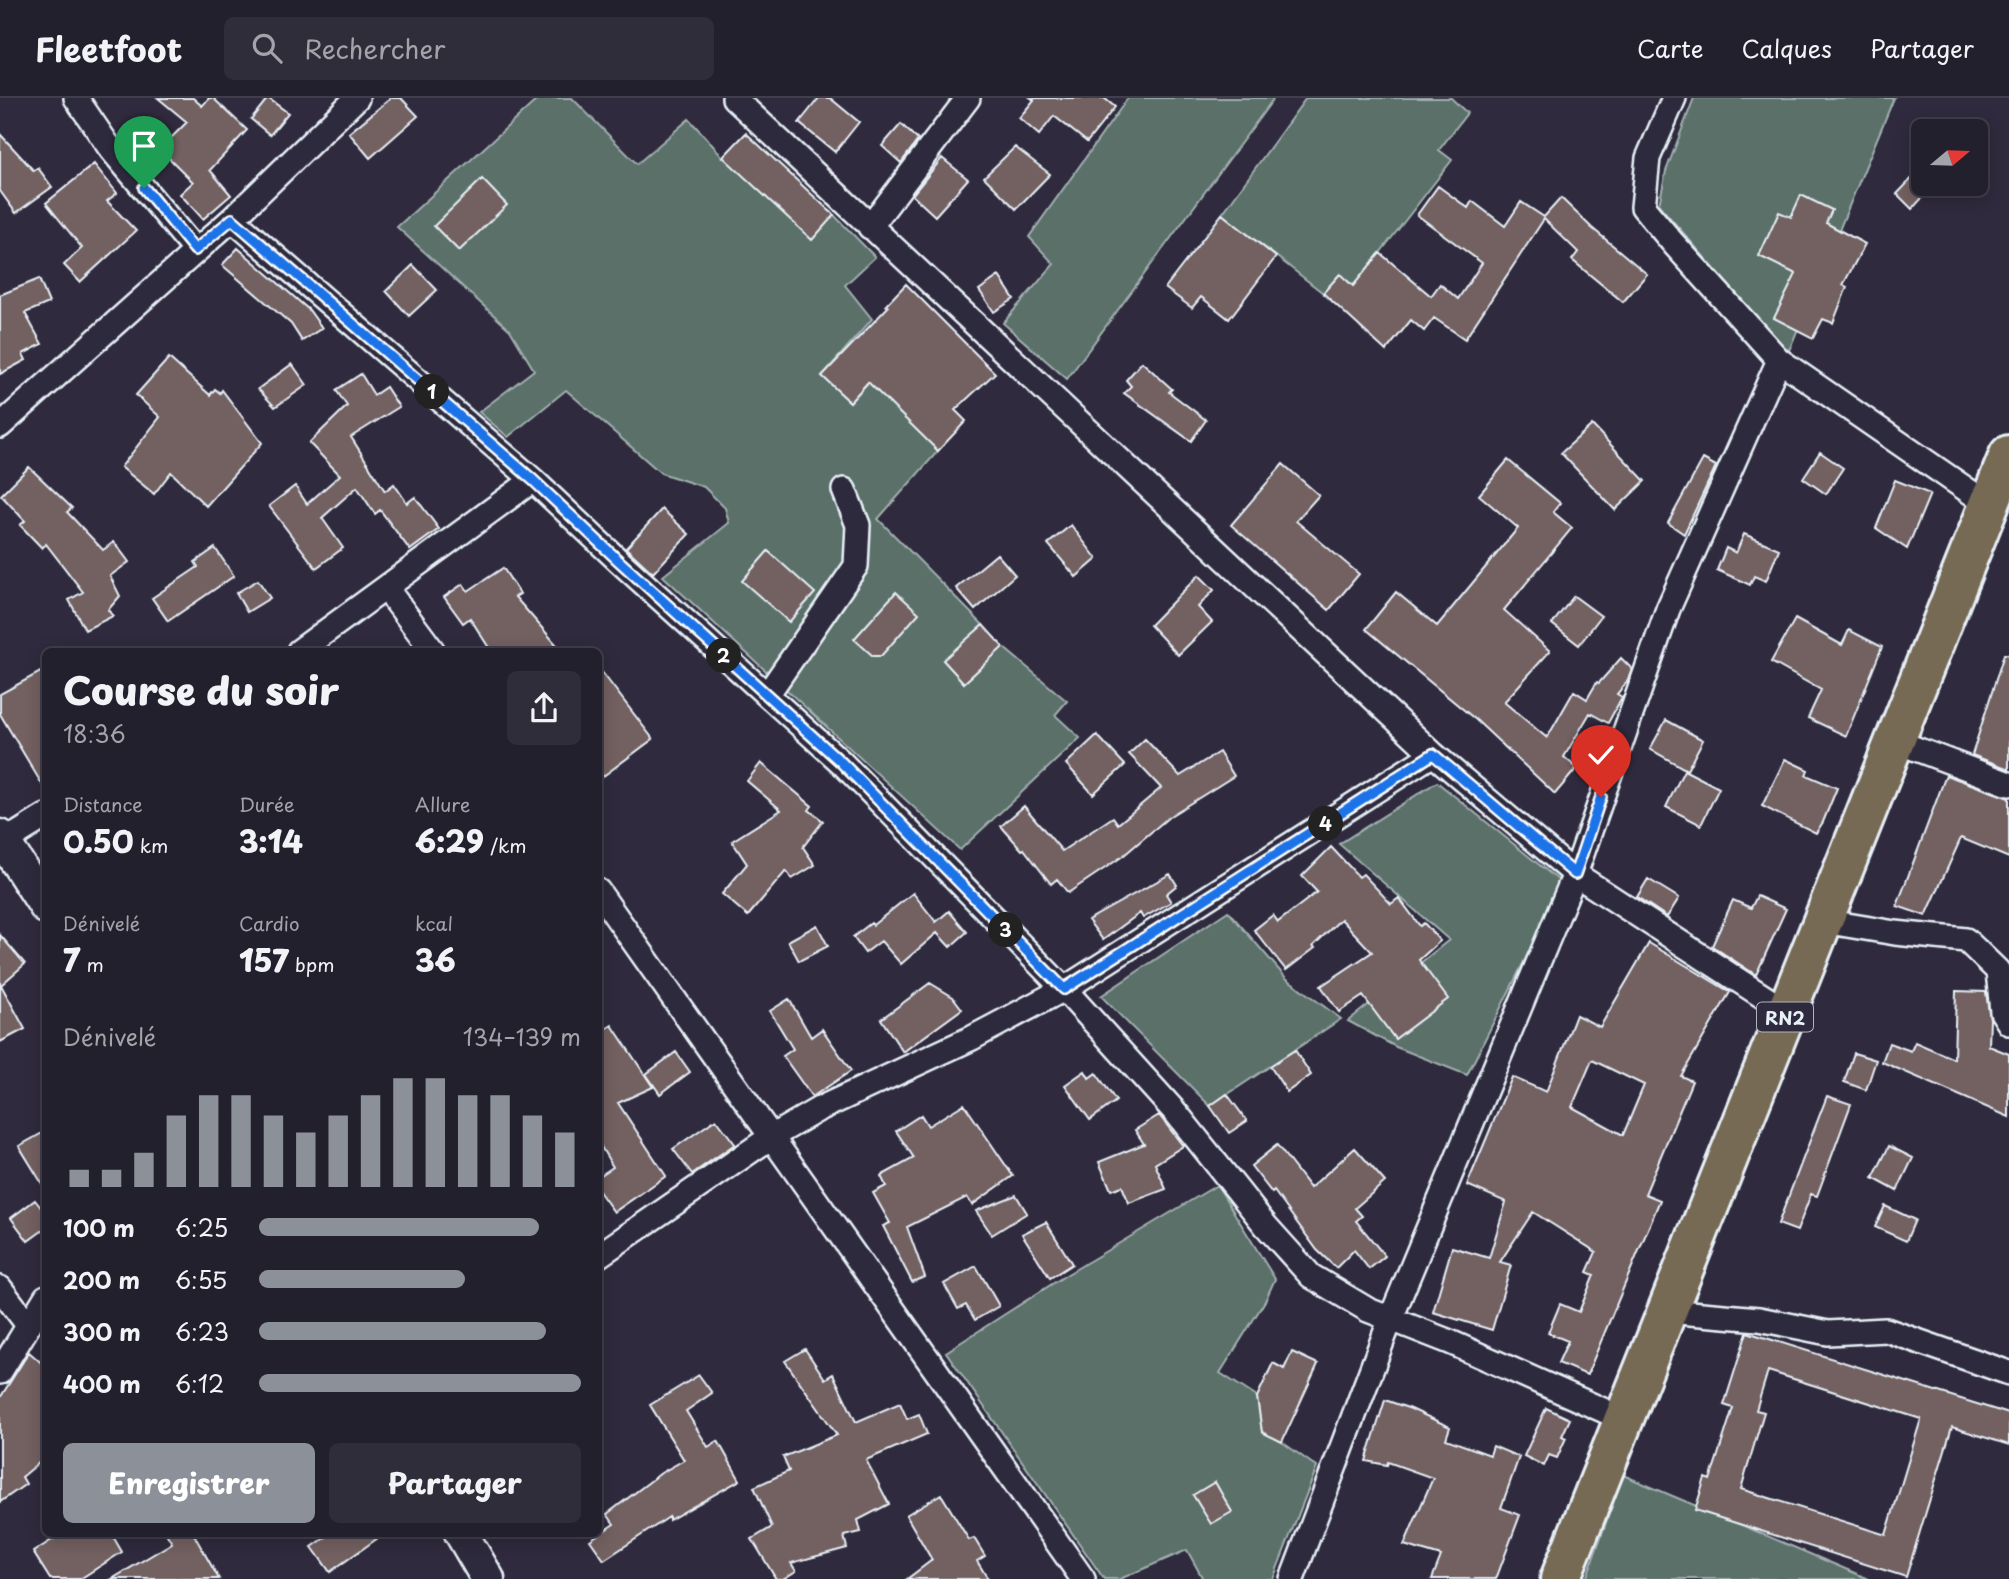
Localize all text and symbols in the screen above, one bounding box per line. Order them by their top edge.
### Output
search box [224,17,714,80]
text: Fleetfoot [35,23,182,73]
icon: search [248,29,286,67]
text: Rechercher [304,29,445,68]
text: Carte [1637,30,1703,66]
text: Calques [1741,30,1832,66]
text: Partager [1870,30,1974,66]
pin [114,116,174,188]
north arrow [1911,119,1988,196]
map controls [1911,119,1988,196]
icon: arrive [125,127,163,165]
pin: 1 [414,374,450,410]
text: 1 [427,377,436,405]
pin: 2 [706,638,742,674]
text: 2 [717,641,730,669]
text: Course du soir [63,661,339,718]
button: share [507,671,581,745]
text: 18:36 [63,716,126,751]
pin [1571,725,1631,797]
icon: check [1582,736,1620,774]
text: Distance [63,790,143,818]
text: Durée [239,790,295,818]
text: Allure [415,790,470,818]
pin: 4 [1308,806,1344,842]
text: 4 [1319,809,1332,837]
text: 0.50 [63,818,134,863]
text: 3:14 [239,818,303,863]
text: 6:29 [415,818,484,863]
text: km [134,831,168,859]
text: /km [484,831,527,859]
text: Dénivelé [63,909,140,937]
text: Cardio [239,909,300,937]
text: kcal [415,909,453,937]
pin: 3 [988,912,1024,948]
text: 3 [999,915,1012,943]
text: 7 [63,937,80,982]
text: 157 [239,937,289,982]
text: 36 [415,937,456,982]
text: m [80,950,104,978]
text: bpm [289,950,335,978]
road number: RN2 [1757,1002,1813,1032]
text: Dénivelé [63,1019,156,1054]
text: 134–139 m [463,1019,581,1054]
text: 100 m [63,1210,135,1245]
text: 6:25 [175,1210,228,1245]
text: 200 m [63,1262,140,1297]
text: 6:55 [175,1262,227,1297]
text: 300 m [63,1314,141,1349]
text: 6:23 [175,1314,229,1349]
text: 400 m [63,1366,141,1401]
text: 6:12 [175,1366,224,1401]
button: Enregistrer [63,1443,315,1523]
button: Partager [329,1443,581,1523]

